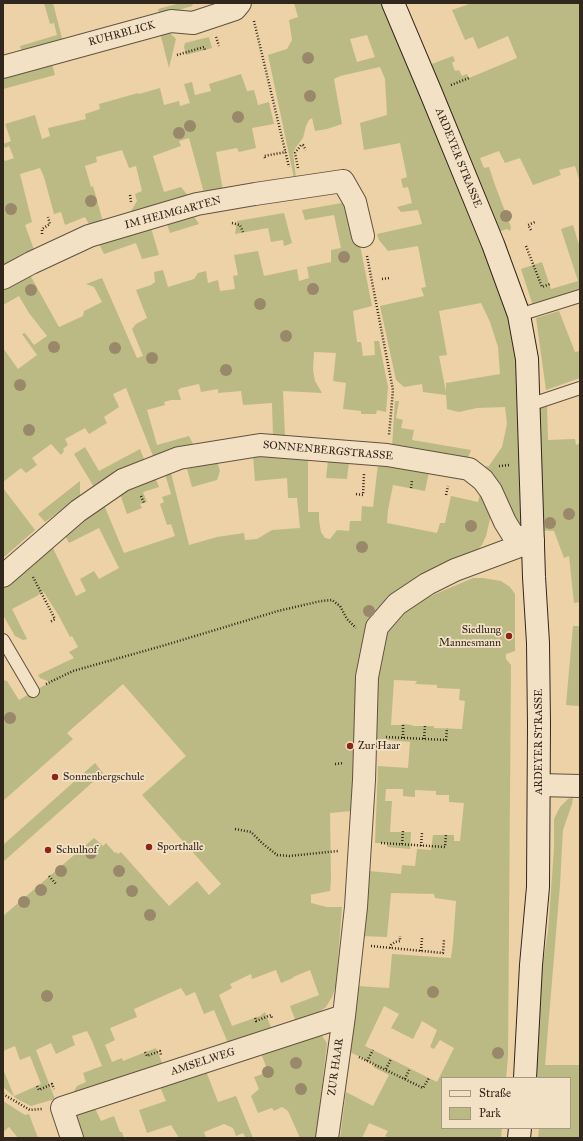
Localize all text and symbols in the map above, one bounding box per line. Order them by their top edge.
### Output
street label: RUHRBLICK [87,19,157,49]
street label: ARDEYER STRASSE [432,106,484,210]
street label: IM HEIMGARTEN [123,194,223,232]
street label: SONNENBERGSTRASSE [262,439,394,463]
place label: Siedlung Mannesmann [439,623,501,649]
marker: Siedlung Mannesmann [504,631,514,641]
street label: ARDEYER STRASSE [532,689,546,795]
place label: Zur Haar [358,739,400,753]
marker: Zur Haar [345,741,355,751]
place label: Sonnenbergschule [63,770,145,784]
marker: Sonnenbergschule [50,772,60,782]
place label: Sporthalle [157,840,204,854]
marker: Sporthalle [144,842,154,852]
place label: Schulhof [56,843,97,857]
marker: Schulhof [43,845,53,855]
street label: ZUR HAAR [325,1038,347,1096]
street label: AMSELWEG [169,1045,237,1079]
legend [441,1077,571,1129]
text: Straße [479,1086,511,1100]
text: Park [479,1106,501,1120]

